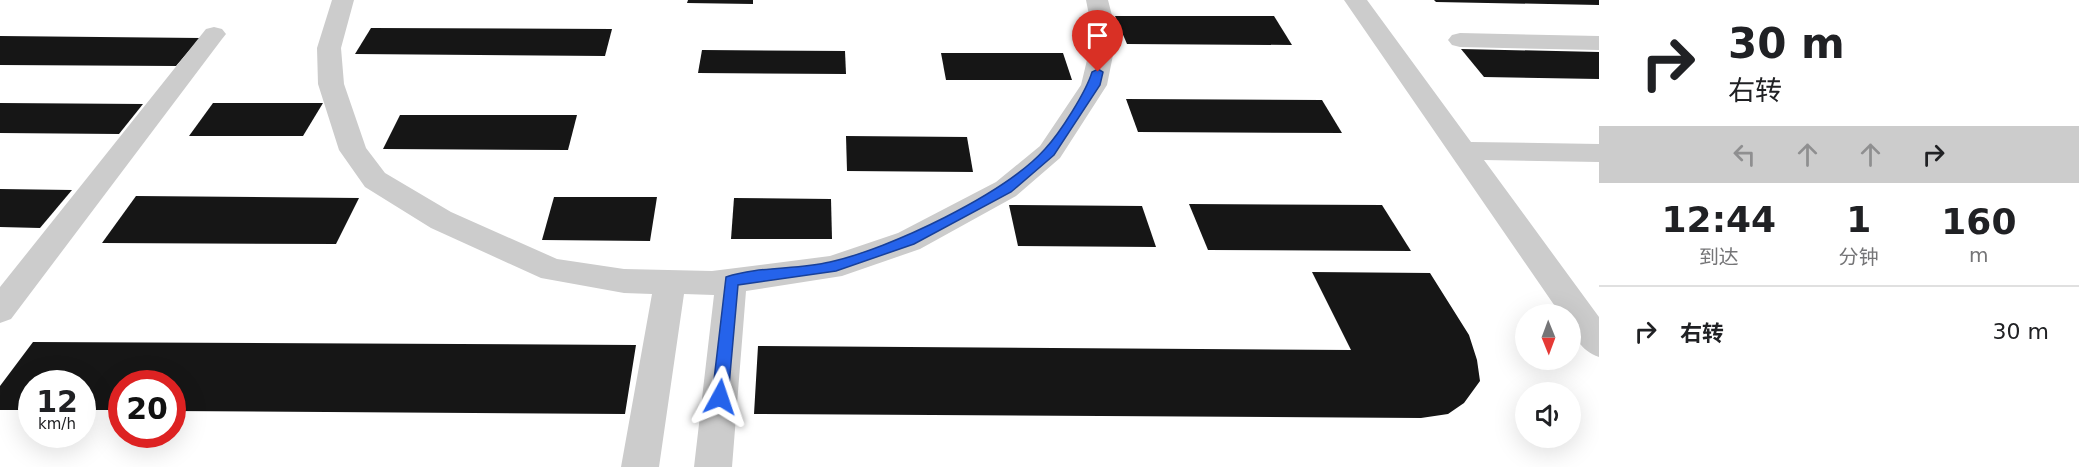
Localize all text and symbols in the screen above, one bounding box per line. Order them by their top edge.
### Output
pin [1072,10,1123,72]
icon: arrive [1081,19,1114,52]
text: 30 m [1728,19,1845,68]
icon: right [1629,24,1707,102]
text: 右转 [1728,75,1782,106]
icon: left [1728,138,1761,171]
icon: ahead [1791,138,1824,171]
icon: ahead [1854,138,1887,171]
icon: right [1917,138,1950,171]
text: 12:44 [1662,199,1776,240]
text: 1 [1846,199,1871,240]
text: 160 [1941,201,2016,242]
text: m [1969,243,1989,267]
text: 到达 [1699,245,1739,269]
text: 分钟 [1839,245,1879,269]
north arrow [1515,304,1581,370]
map controls [1515,304,1581,448]
icon: right [1629,315,1662,348]
text: 30 m [1993,319,2049,344]
text: 右转 [1680,321,1724,346]
position arrow [688,365,752,429]
speed limit sign: 20 [108,370,186,448]
button: sound [1515,382,1581,448]
text: 12 [36,384,78,419]
text: km/h [38,415,76,433]

